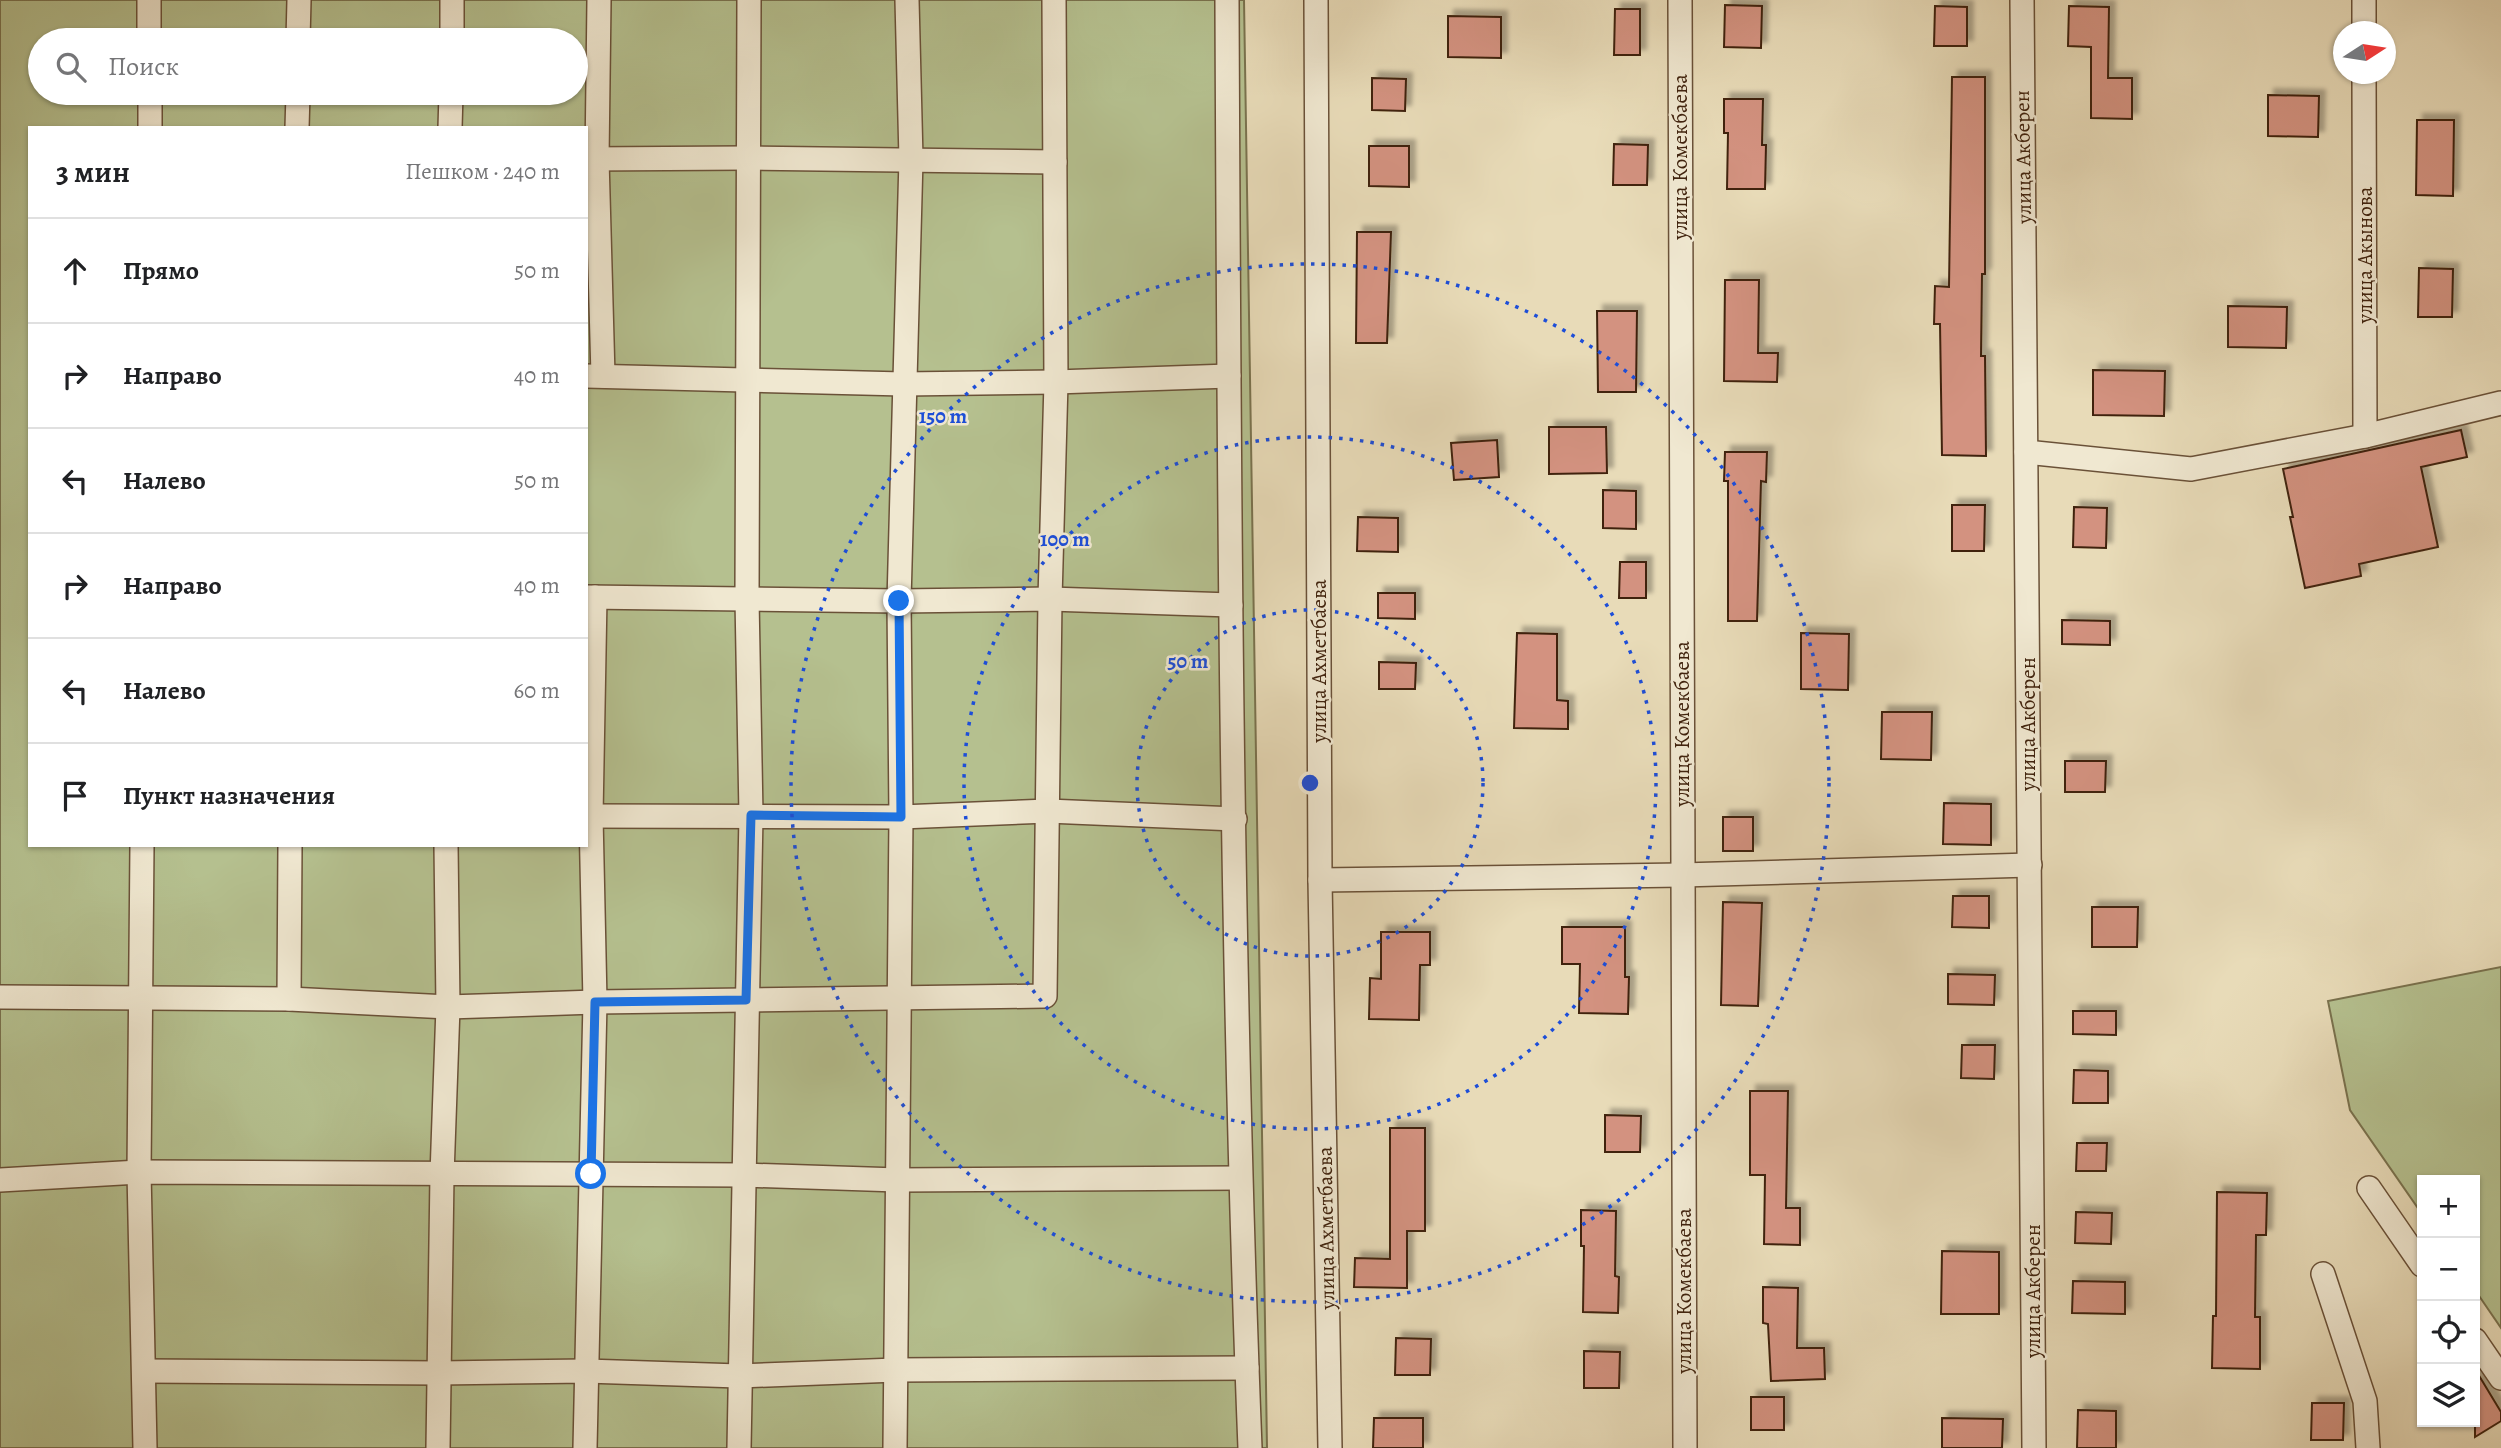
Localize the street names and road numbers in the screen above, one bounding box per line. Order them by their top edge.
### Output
street label: улица Комекбаева [1666,74,1694,241]
street label: улица Акберен [2008,90,2038,225]
street label: улица Акынова [2351,186,2379,325]
street label: улица Ахметбаева [1305,579,1333,744]
street label: улица Комекбаева [1668,641,1696,808]
street label: улица Акберен [2014,657,2042,792]
street label: улица Ахметбаева [1311,1146,1341,1311]
street label: улица Комекбаева [1670,1208,1698,1375]
street label: улица Акберен [2019,1224,2047,1359]

